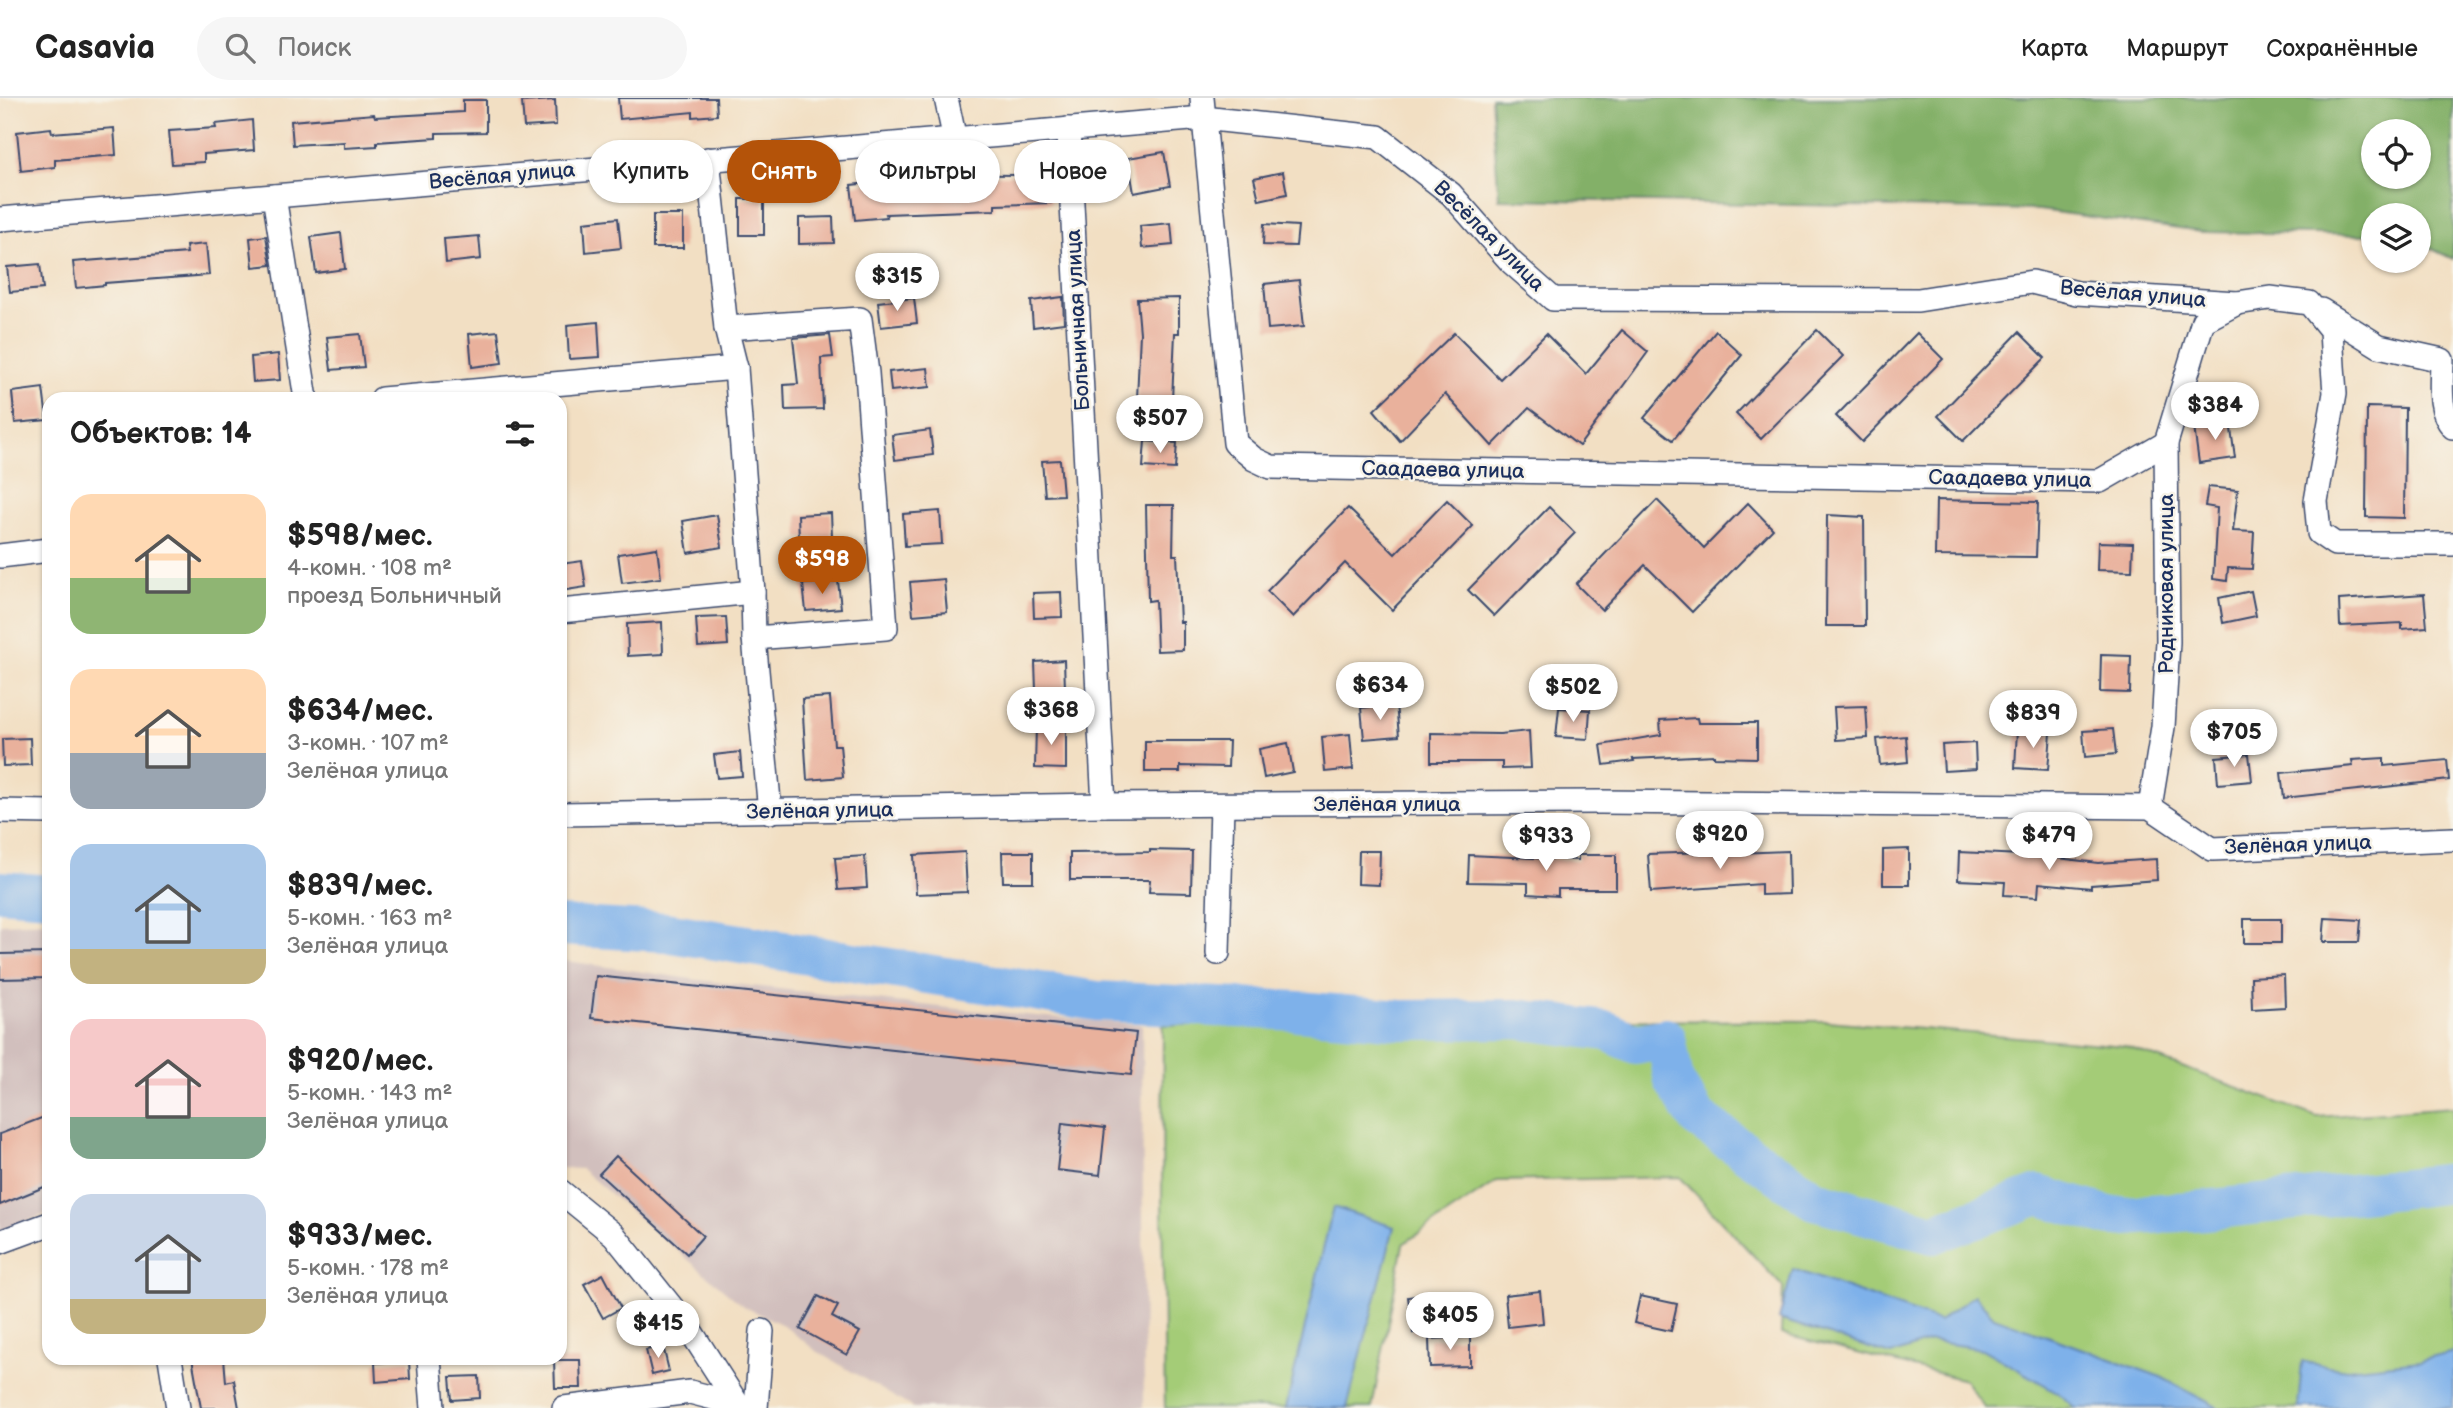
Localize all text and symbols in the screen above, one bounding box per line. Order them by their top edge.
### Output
search box [197,17,687,80]
text: Casavia [35,28,155,68]
icon: search [221,29,259,67]
text: Поиск [277,33,351,64]
text: Карта [2021,34,2088,63]
text: Маршрут [2126,34,2228,63]
text: Сохранённые [2266,34,2418,63]
map controls [2361,119,2431,273]
button: locate [2361,119,2431,189]
chip: Купить [588,140,713,203]
chip: Снять [727,140,841,203]
chip: Фильтры [855,140,1000,203]
chip: Новое [1014,140,1131,203]
street label: Весёлая улица [428,157,577,195]
street label: Весёлая улица [1428,175,1550,297]
button: layers [2361,203,2431,273]
street label: Больничная улица [1061,228,1095,411]
pin: $315 [856,254,938,313]
text: $315 [871,262,923,290]
street label: Весёлая улица [2059,275,2208,313]
pin: $384 [2174,382,2256,442]
text: $384 [2187,391,2243,419]
pin: $507 [1119,396,1201,455]
text: $507 [1132,404,1188,432]
icon: filters [501,415,539,453]
text: Объектов: 14 [70,416,252,452]
street label: Саадаева улица [1361,456,1525,484]
street label: Саадаева улица [1928,465,2092,493]
street label: Родниковая улица [2154,493,2179,674]
text: $598/мес. [287,518,433,554]
icon: home [126,522,210,606]
pin: $598 [781,536,863,596]
text: $598 [794,545,850,573]
text: 4-комн. · 108 m² [287,554,452,582]
text: проезд Больничный [287,582,502,610]
pin: $634 [1339,662,1421,722]
pin: $502 [1532,664,1614,724]
text: $634 [1352,671,1408,699]
text: $502 [1545,673,1601,701]
pin: $368 [1010,688,1092,747]
pin: $839 [1992,690,2074,750]
text: $634/мес. [287,693,433,729]
text: $368 [1023,696,1079,724]
icon: home [126,697,210,781]
text: $839 [2005,699,2061,727]
pin: $705 [2193,710,2275,769]
text: $705 [2206,718,2262,746]
text: 3-комн. · 107 m² [287,729,449,757]
text: Зелёная улица [287,757,448,785]
street label: Зелёная улица [1313,792,1461,817]
street label: Зелёная улица [746,797,894,825]
pin: $920 [1679,812,1761,871]
pin: $479 [2008,812,2090,872]
pin: $933 [1505,814,1587,873]
text: $920 [1692,820,1748,848]
text: $479 [2022,821,2076,849]
text: $933 [1518,822,1574,850]
street label: Зелёная улица [2224,830,2373,860]
text: $839/мес. [287,868,433,904]
icon: home [126,872,210,956]
text: 5-комн. · 163 m² [287,904,452,932]
text: Зелёная улица [287,932,448,960]
text: $920/мес. [287,1043,433,1079]
icon: home [126,1047,210,1131]
text: 5-комн. · 143 m² [287,1079,452,1107]
text: Зелёная улица [287,1107,448,1135]
text: $933/мес. [287,1218,432,1254]
icon: home [126,1222,210,1306]
text: 5-комн. · 178 m² [287,1254,449,1282]
text: Зелёная улица [287,1282,448,1310]
pin: $405 [1409,1292,1491,1352]
pin: $415 [617,1300,699,1360]
text: $405 [1422,1301,1478,1329]
text: $415 [632,1309,684,1337]

